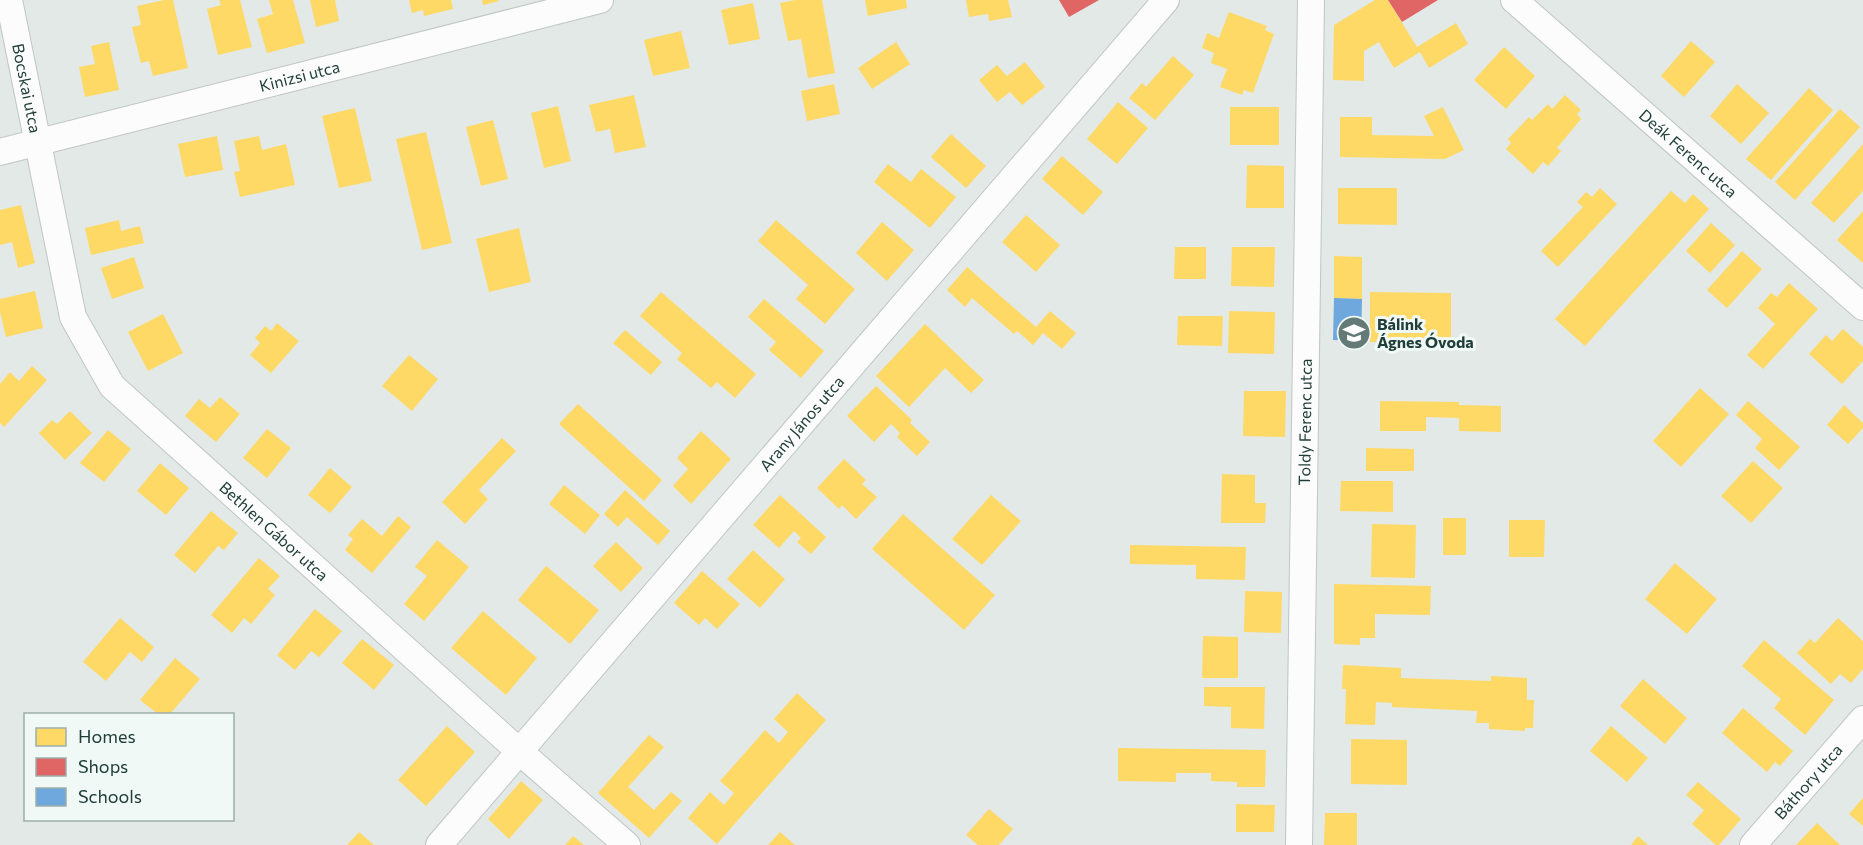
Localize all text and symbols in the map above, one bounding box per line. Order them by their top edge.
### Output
street label: Bocskai utca [9,42,46,135]
street label: Kinizsi utca [257,56,342,95]
street label: Deák Ferenc utca [1636,105,1741,201]
place label: Bálink Ágnes Óvoda [1377,314,1474,351]
school or university icon: Bálink Ágnes Óvoda [1336,315,1372,351]
street label: Toldy Ferenc utca [1294,358,1315,486]
street label: Arany János utca [755,372,847,475]
street label: Bethlen Gábor utca [216,477,332,584]
legend [24,713,234,821]
text: Homes [78,725,136,747]
street label: Báthory utca [1770,740,1846,823]
text: Shops [78,755,128,777]
text: Schools [78,785,142,807]

